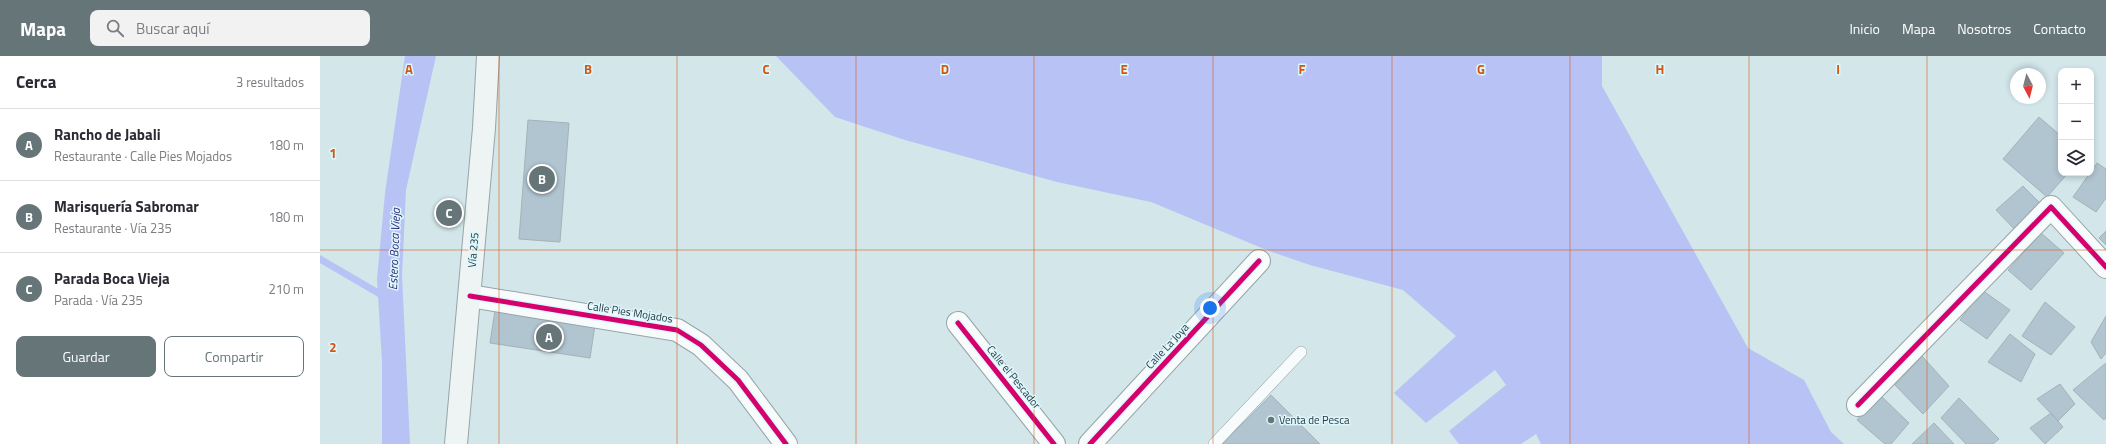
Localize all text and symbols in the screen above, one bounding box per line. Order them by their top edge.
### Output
search box [90,10,370,46]
text: Mapa [20,14,66,43]
icon: search [104,17,126,39]
text: Buscar aquí [136,17,209,40]
text: Inicio [1849,18,1880,39]
text: Mapa [1902,18,1935,39]
text: Nosotros [1957,18,2011,39]
text: Contacto [2033,18,2086,39]
text: A [405,59,413,79]
text: B [584,59,592,79]
text: C [762,59,770,79]
text: D [941,59,949,79]
text: E [1120,59,1128,79]
text: F [1299,59,1306,79]
text: G [1477,59,1485,79]
text: H [1656,59,1664,79]
text: I [1836,59,1840,79]
north arrow [2010,68,2046,104]
map controls [2058,68,2094,176]
button: + [2058,68,2094,104]
text: Cerca [16,69,56,95]
text: 3 resultados [236,72,304,92]
button: − [2058,104,2094,140]
text: Rancho de Jabali [54,123,161,146]
text: A [25,135,33,155]
text: 180 m [268,135,304,155]
button: layers [2058,140,2094,176]
text: 1 [329,143,337,163]
text: Restaurante · Calle Pies Mojados [54,146,232,166]
pin: B [529,164,555,194]
text: Marisquería Sabromar [54,195,199,218]
pin: C [436,198,462,228]
text: B [25,207,33,227]
text: 180 m [268,207,304,227]
water label: Estero Boca Vieja [383,207,405,290]
text: Restaurante · Vía 235 [54,218,172,238]
street label: Vía 235 [463,232,483,268]
text: Parada Boca Vieja [54,267,170,290]
text: C [25,279,33,299]
text: 210 m [268,279,304,299]
text: Parada · Vía 235 [54,290,143,310]
street label: Calle Pies Mojados [586,297,674,327]
your location [1200,298,1220,318]
street label: Calle La Joya [1142,319,1193,372]
pin: A [536,322,562,352]
button: Guardar [16,336,156,377]
button: Compartir [164,336,304,377]
text: 2 [329,337,337,357]
street label: Calle el Pescador [983,342,1045,412]
place label: Venta de Pesca [1279,412,1350,428]
marker: Venta de Pesca [1266,415,1276,425]

